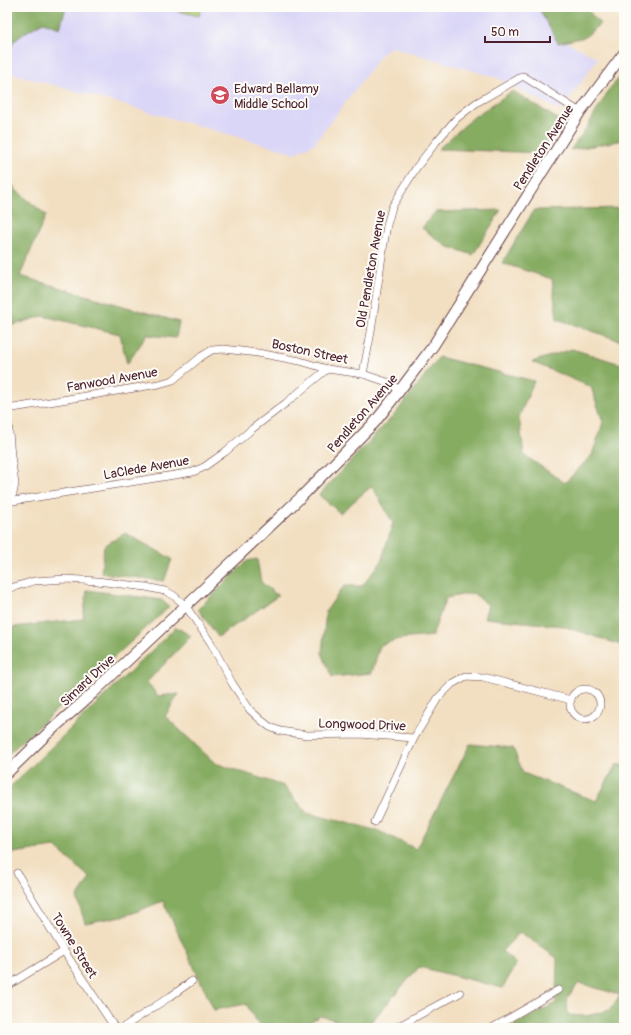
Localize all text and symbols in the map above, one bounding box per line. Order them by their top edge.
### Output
scale bar [485,18,550,44]
text: 50 m [491,25,519,40]
place label: Edward Bellamy Middle School [234,81,319,112]
school or university icon: Edward Bellamy Middle School [209,84,231,106]
street label: Pendleton Avenue [510,101,578,193]
street label: Old Pendleton Avenue [353,208,389,329]
street label: Boston Street [270,336,350,368]
street label: Fanwood Avenue [65,364,159,396]
street label: Pendleton Avenue [324,371,402,456]
street label: LaClede Avenue [102,452,191,483]
street label: Simard Drive [57,651,119,710]
street label: Longwood Drive [318,715,407,735]
street label: Towne Street [48,910,101,982]

